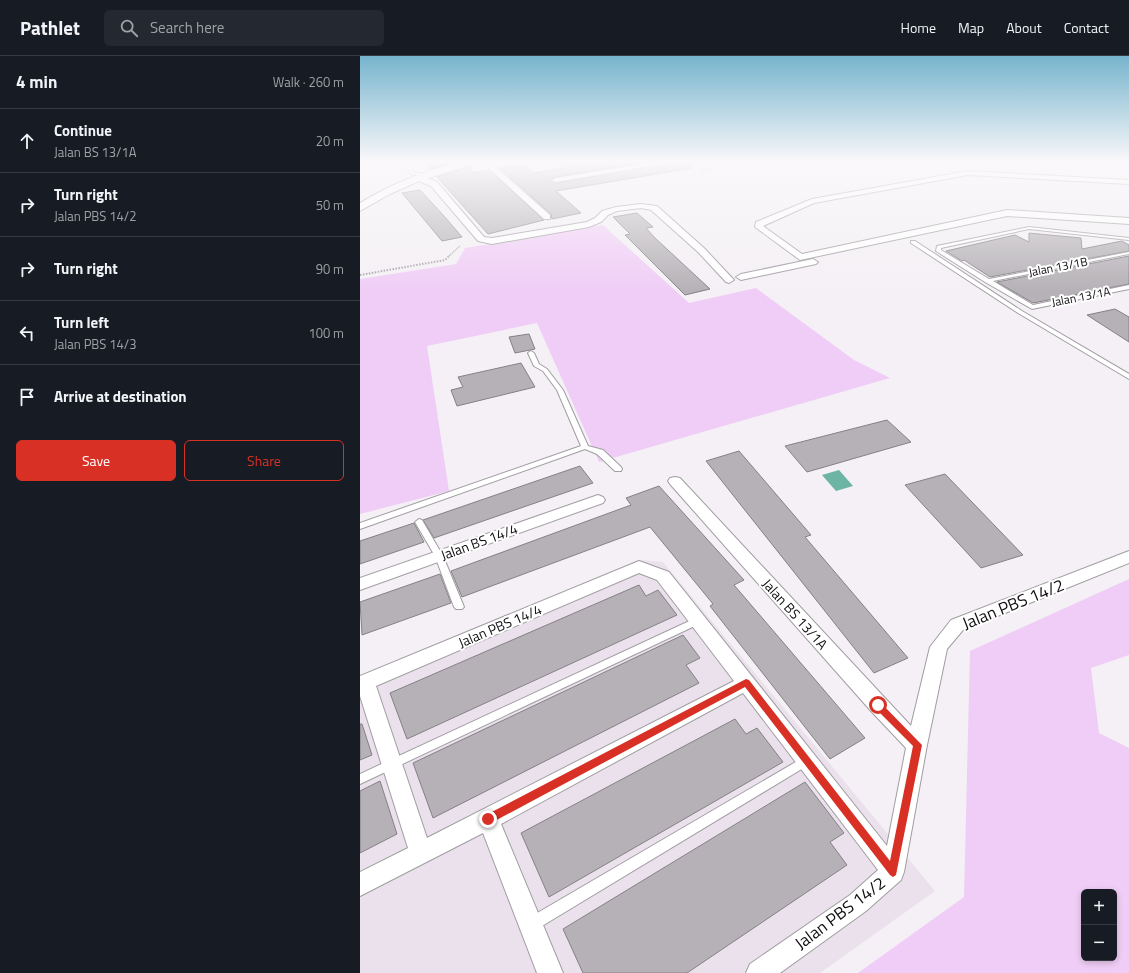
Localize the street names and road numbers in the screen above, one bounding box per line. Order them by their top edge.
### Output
street label: Jalan 13/1B [1027,251,1089,282]
street label: Jalan 13/1A [1050,281,1112,312]
street label: Jalan BS 14/4 [437,518,520,565]
street label: Jalan PBS 14/2 [958,572,1068,636]
street label: Jalan BS 13/1A [758,574,833,654]
street label: Jalan PBS 14/4 [455,598,545,653]
street label: Jalan PBS 14/2 [789,870,891,956]

